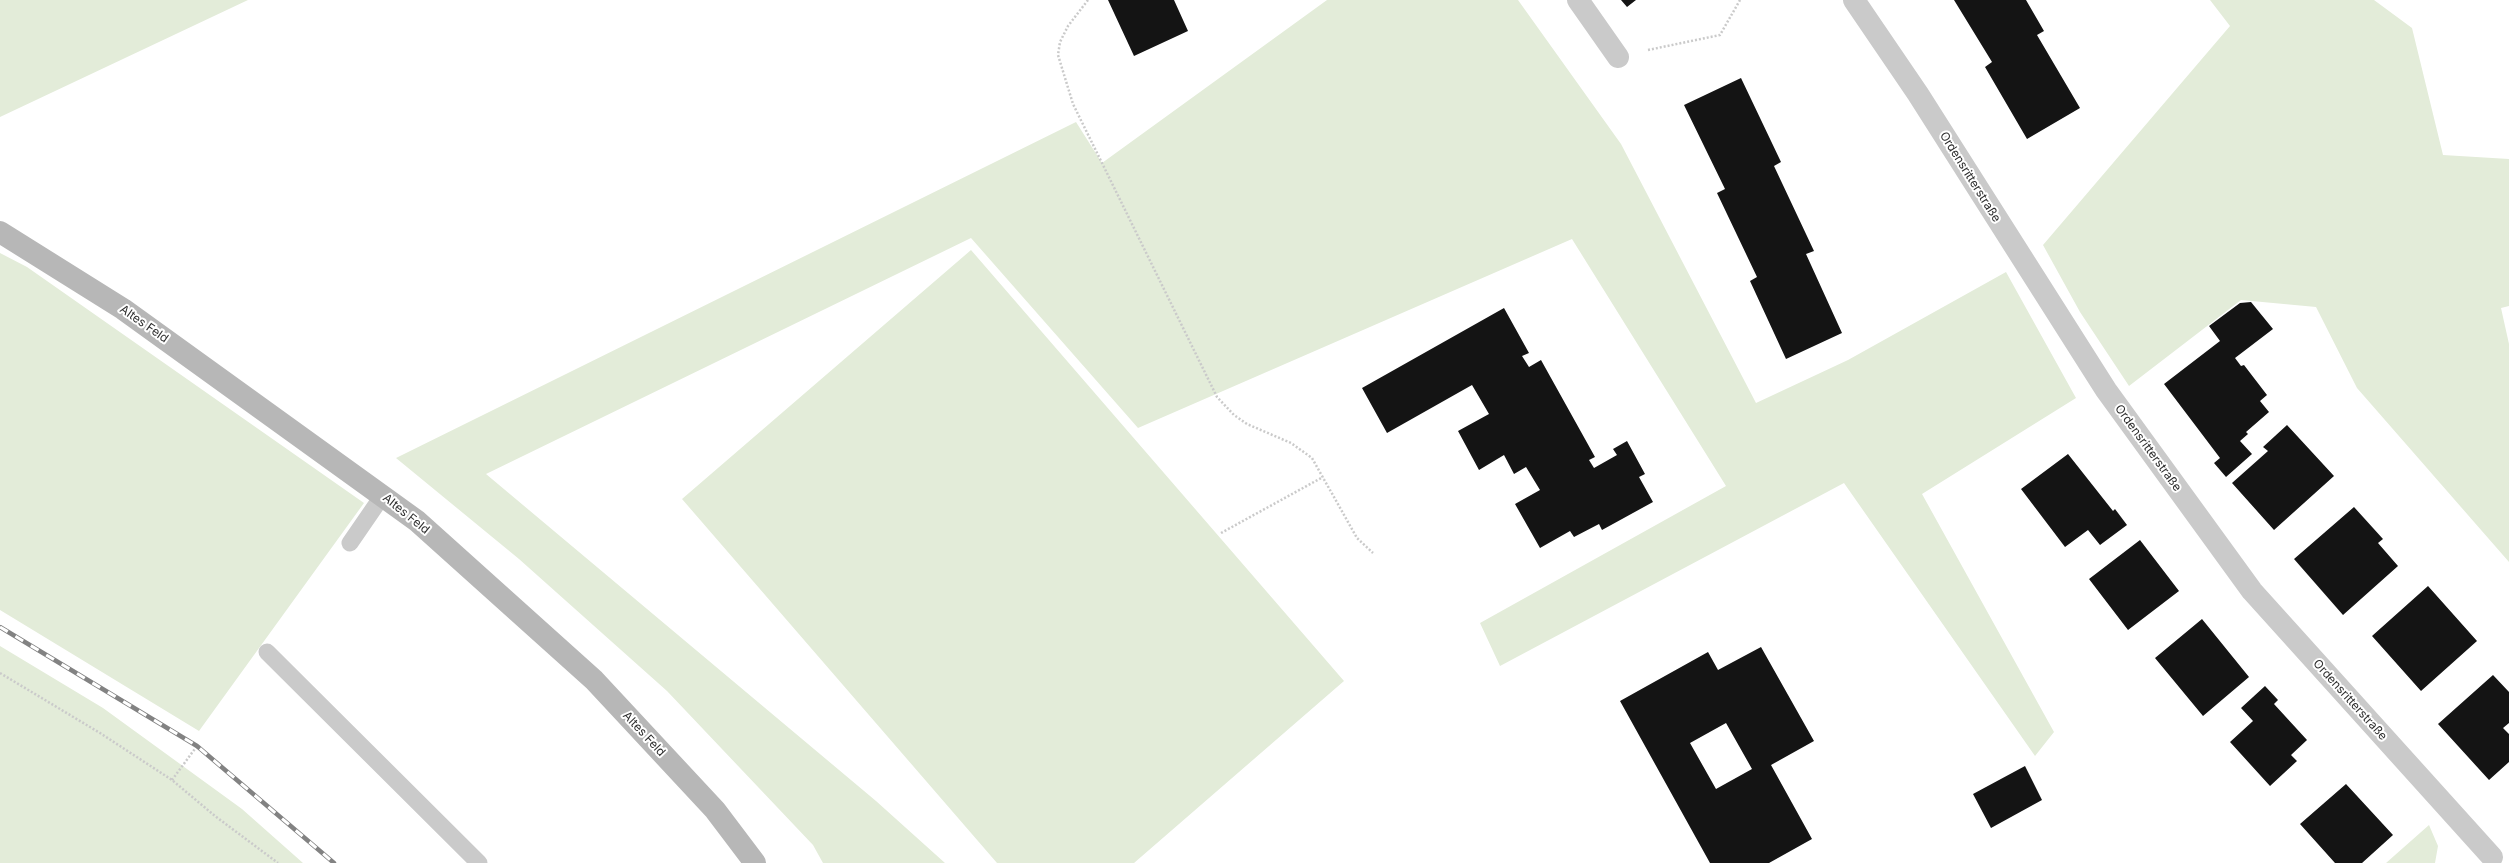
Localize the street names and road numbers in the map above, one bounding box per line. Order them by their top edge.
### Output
street label: Ordensritterstraße [1936,129,2004,225]
street label: Altes Feld [117,302,171,346]
street label: Ordensritterstraße [2112,402,2184,494]
street label: Altes Feld [380,491,432,537]
street label: Ordensritterstraße [2310,657,2390,743]
street label: Altes Feld [620,709,668,759]

